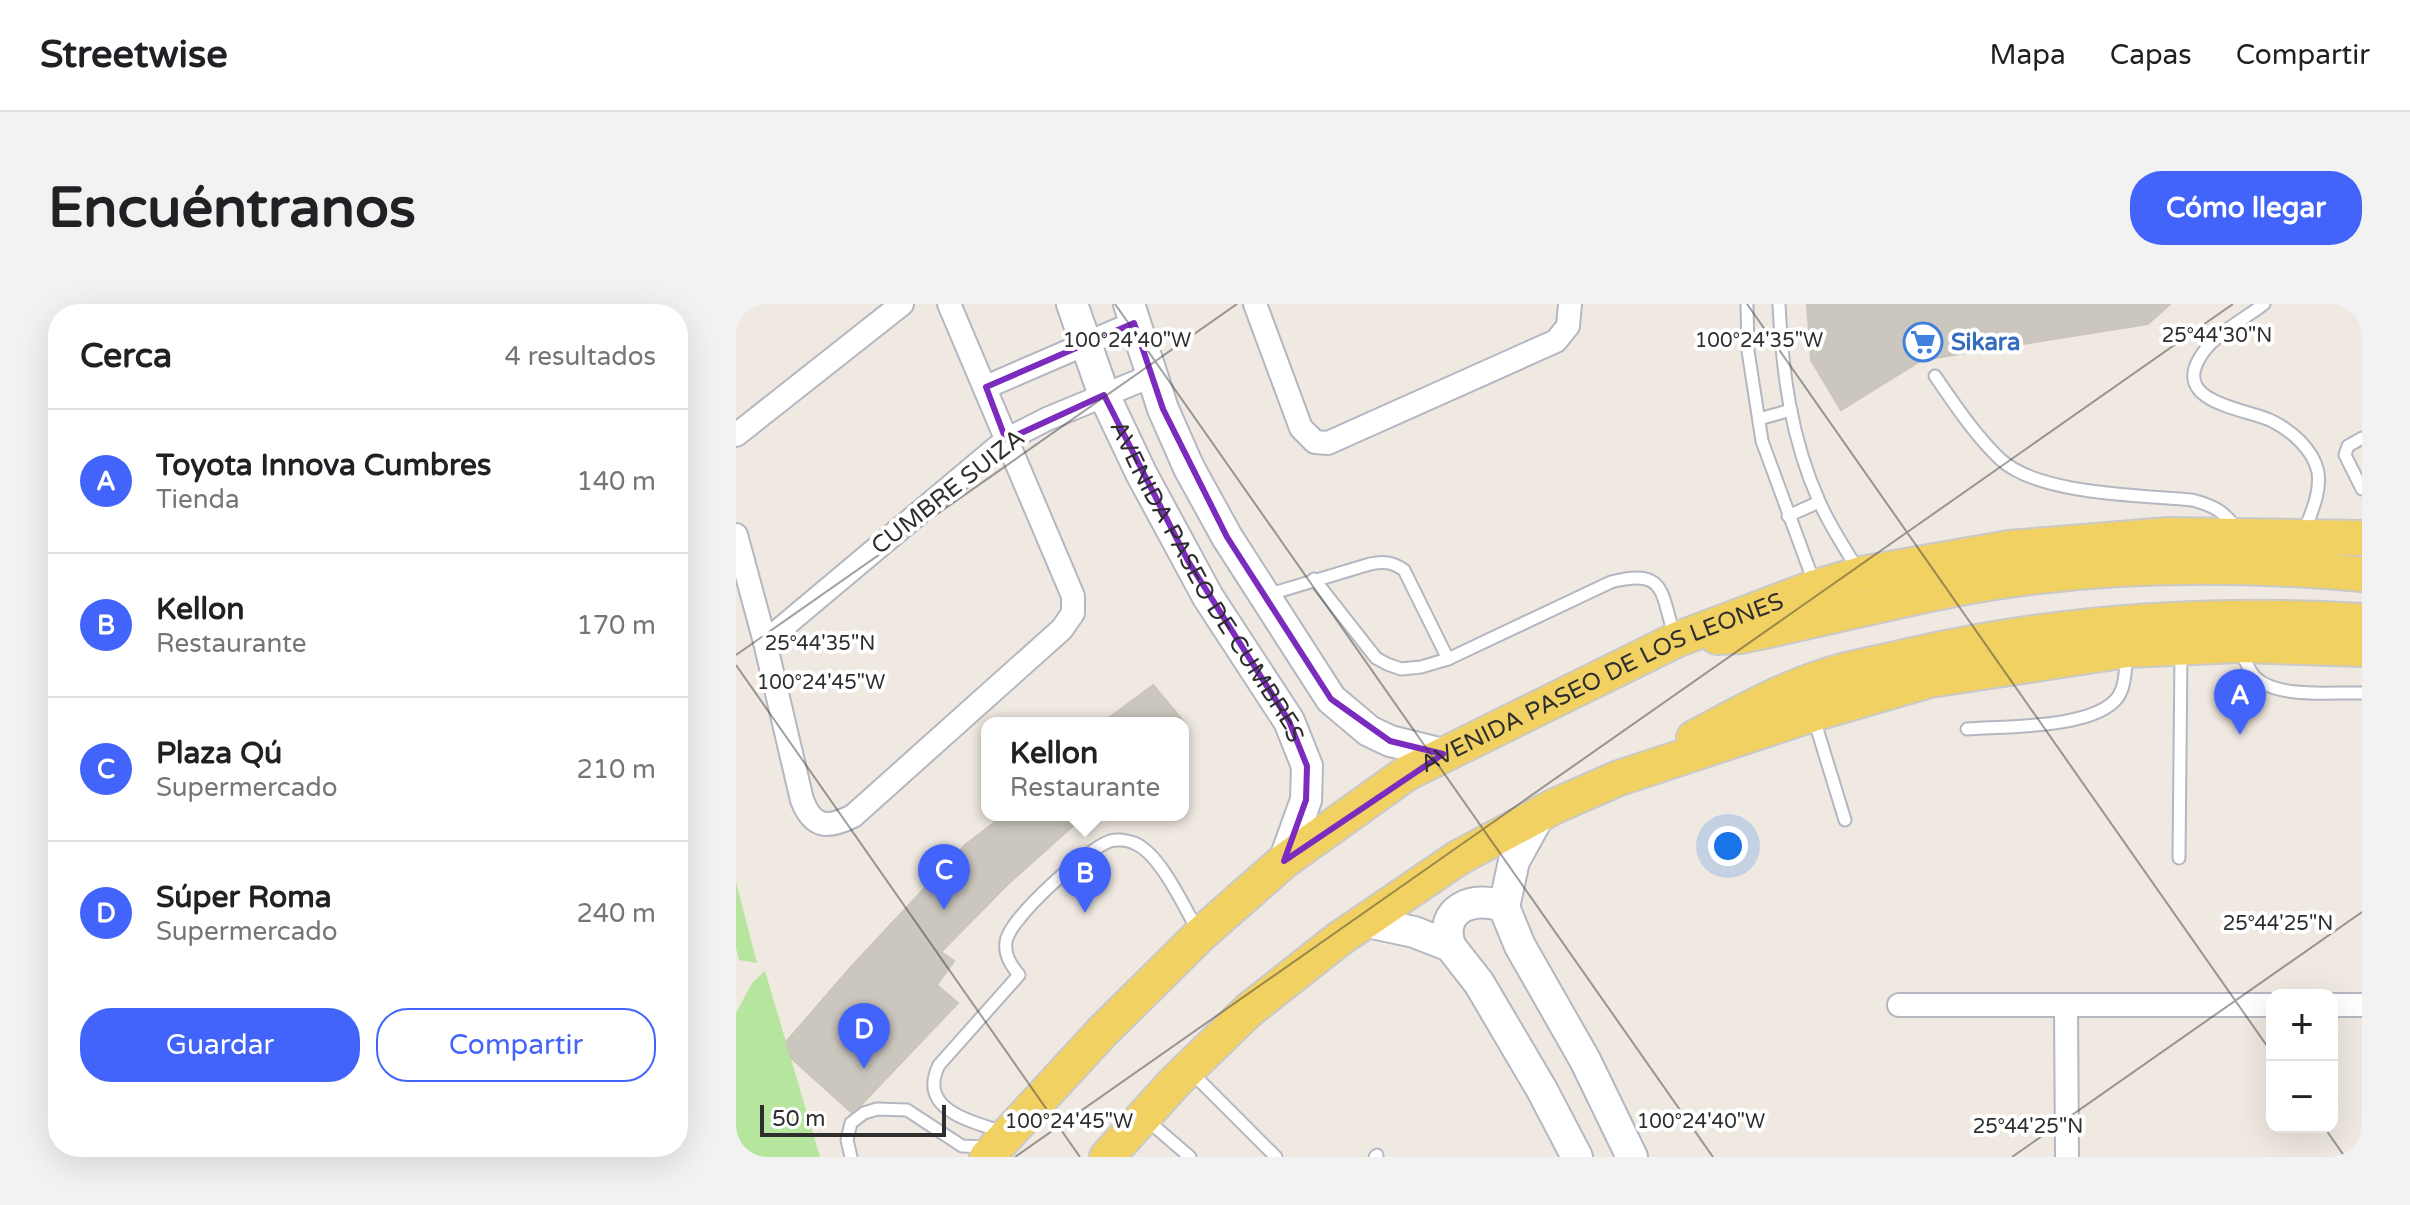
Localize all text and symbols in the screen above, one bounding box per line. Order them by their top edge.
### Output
text: Streetwise [40,32,228,78]
text: Mapa [1989,38,2066,72]
text: Capas [2110,38,2192,72]
text: Compartir [2236,38,2370,72]
button: Cómo llegar [2130,171,2362,245]
text: Encuéntranos [48,175,416,242]
supermarket icon: Sikara [1902,321,1944,363]
text: 25°44'30"N [2162,324,2272,348]
place label: Sikara [1951,328,2021,357]
text: 100°24'40"W [1063,329,1191,353]
text: 100°24'35"W [1695,329,1823,353]
text: Cerca [80,336,172,377]
text: 4 resultados [505,341,656,372]
street label: AVENIDA PASEO DE CUMBRES [1104,416,1311,746]
street label: CUMBRE SUIZA [866,423,1030,561]
text: Toyota Innova Cumbres [156,447,491,484]
text: A [96,466,116,497]
text: 140 m [576,466,656,497]
text: Tienda [156,484,240,515]
street label: AVENIDA PASEO DE LOS LEONES [1415,586,1787,779]
text: Kellon [156,591,245,628]
text: B [97,610,115,641]
text: 170 m [576,610,656,641]
text: Restaurante [156,628,306,659]
text: 25°44'35"N [765,632,875,656]
pin: A [2214,669,2266,735]
text: 100°24'45"W [757,671,885,695]
popup [981,717,1189,821]
text: Plaza Qú [156,735,282,772]
text: Kellon [1010,735,1098,772]
text: C [97,754,115,785]
text: 210 m [576,754,656,785]
text: Supermercado [156,772,338,803]
text: Restaurante [1010,772,1160,803]
your location [1708,826,1748,866]
pin: C [918,844,970,910]
pin: B [1059,847,1111,913]
text: Súper Roma [156,879,332,916]
text: D [96,898,116,929]
text: 240 m [576,898,656,929]
text: 25°44'25"N [2223,912,2333,936]
text: Supermercado [156,916,338,947]
map controls [2266,989,2338,1133]
button: + [2266,989,2338,1061]
pin: D [838,1003,890,1069]
button: Guardar [80,1008,360,1082]
button: Compartir [376,1008,656,1082]
button: − [2266,1061,2338,1133]
scale bar [760,1101,946,1137]
text: 50 m [772,1106,826,1132]
text: 100°24'45"W [1005,1110,1133,1134]
text: 100°24'40"W [1637,1110,1765,1134]
text: 25°44'25"N [1973,1115,2083,1139]

